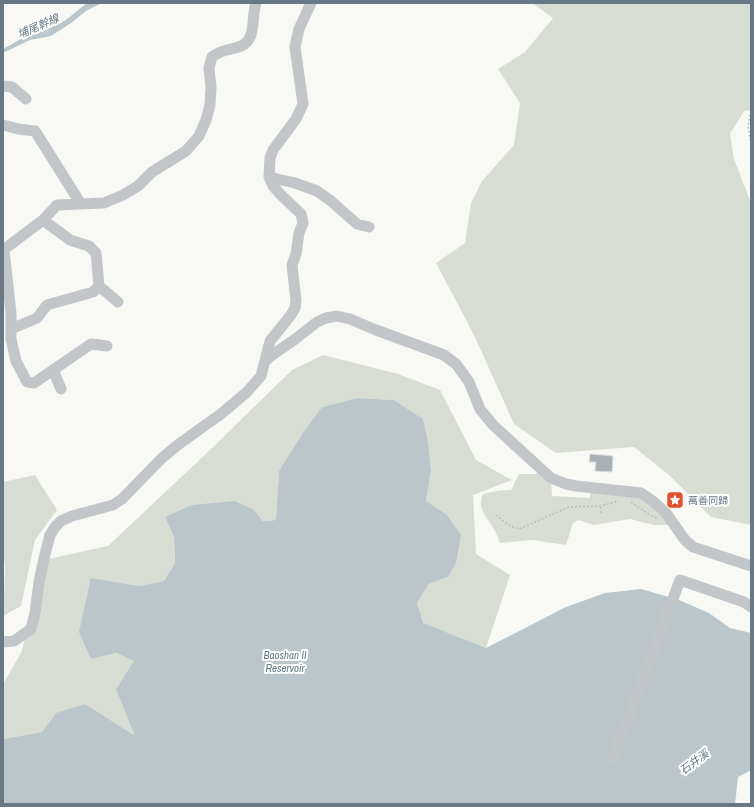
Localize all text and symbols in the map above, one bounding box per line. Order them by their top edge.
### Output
water label: 埔尾幹線 [15,10,63,41]
place icon: 萬善同歸 [665,490,685,510]
place label: 萬善同歸 [688,494,728,507]
water label: Baoshan II Reservoir [263,648,307,675]
water label: 石井溪 [677,745,713,778]

